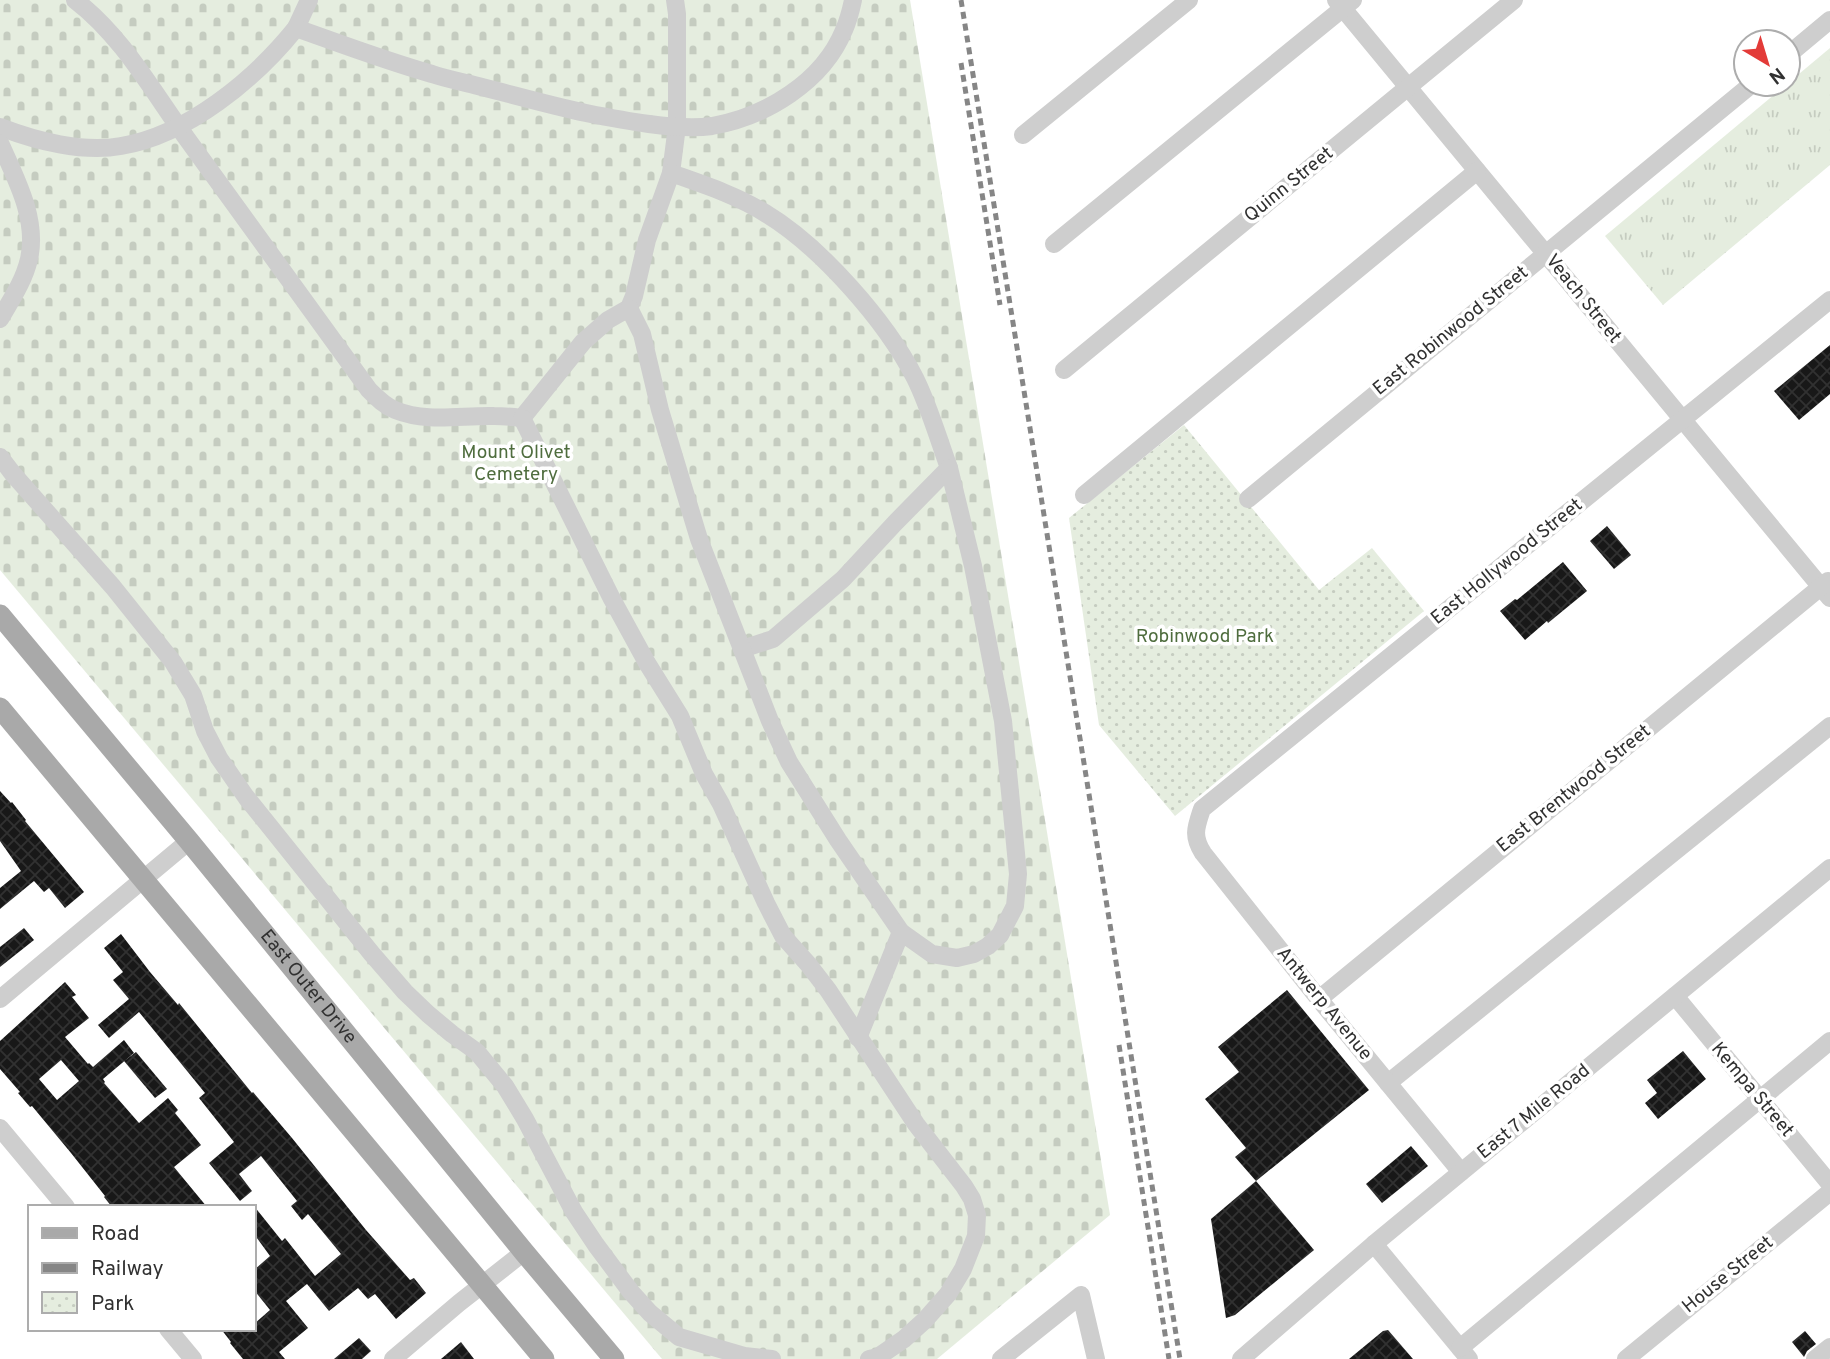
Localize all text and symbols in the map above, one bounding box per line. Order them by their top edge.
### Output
north arrow [1732,28,1802,98]
text: N [1763,61,1789,88]
street label: Quinn Street [1240,142,1338,228]
street label: Veach Street [1540,249,1626,349]
street label: East Robinwood Street [1368,261,1534,401]
park label: Mount Olivet Cemetery [461,441,571,487]
street label: East Hollywood Street [1426,493,1588,631]
park label: Robinwood Park [1136,625,1274,649]
street label: East Brentwood Street [1492,719,1656,859]
street label: East Outer Drive [254,925,362,1049]
street label: Antwerp Avenue [1271,942,1377,1066]
street label: Kempa Street [1705,1038,1799,1142]
street label: East 7 Mile Road [1473,1059,1595,1165]
legend [28,1205,256,1331]
text: Road [91,1221,140,1248]
street label: House Street [1678,1231,1778,1319]
text: Railway [91,1256,164,1283]
text: Park [91,1291,134,1318]

